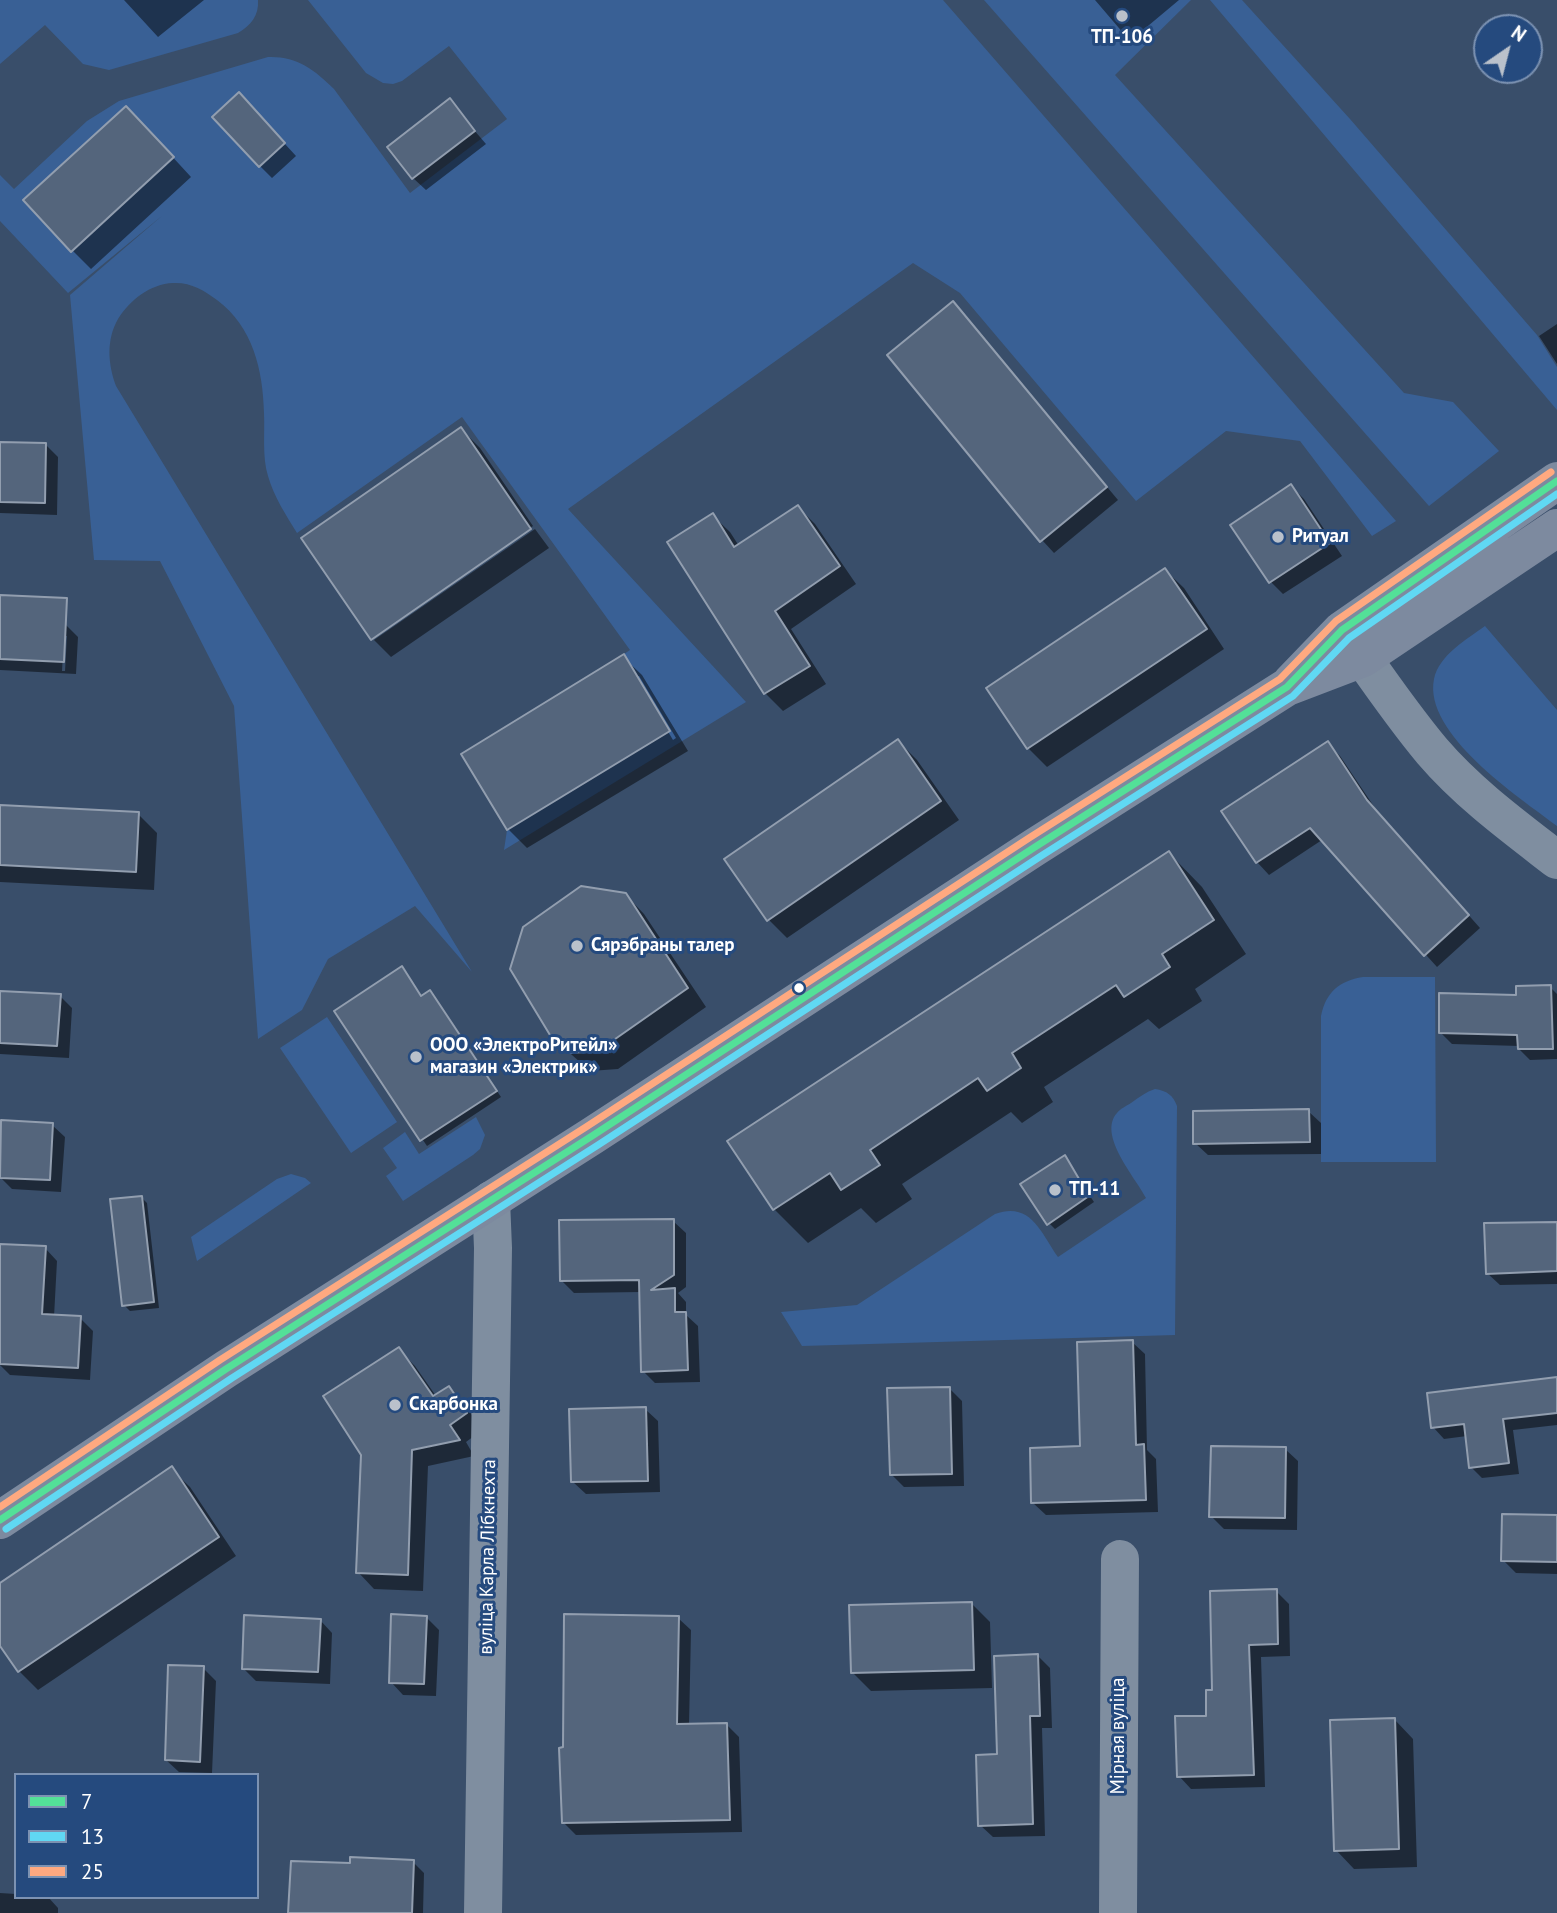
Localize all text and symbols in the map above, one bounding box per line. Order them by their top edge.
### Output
marker: ТП-106 [1114,8,1130,24]
north arrow [1473,14,1543,84]
text: N [1507,20,1531,47]
place label: ТП-106 [1091,27,1153,49]
place label: Ритуал [1292,526,1349,548]
marker: Ритуал [1270,529,1286,545]
place label: Сярэбраны талер [591,935,735,957]
marker: Сярэбраны талер [569,938,585,954]
unlabelled marker [792,981,806,995]
place label: ООО «ЭлектроРитейл» магазин «Электрик» [430,1035,617,1079]
marker: ООО «ЭлектроРитейл» магазин «Электрик» [408,1049,424,1065]
place label: ТП-11 [1069,1179,1120,1201]
marker: ТП-11 [1047,1182,1063,1198]
place label: Скарбонка [409,1394,498,1416]
marker: Скарбонка [387,1397,403,1413]
street label: вуліца Карла Лібкнехта [475,1459,501,1655]
street label: Мірная вуліца [1108,1678,1130,1794]
legend [14,1773,259,1899]
text: 7 [81,1788,92,1815]
text: 13 [81,1823,104,1850]
text: 25 [81,1858,104,1885]

